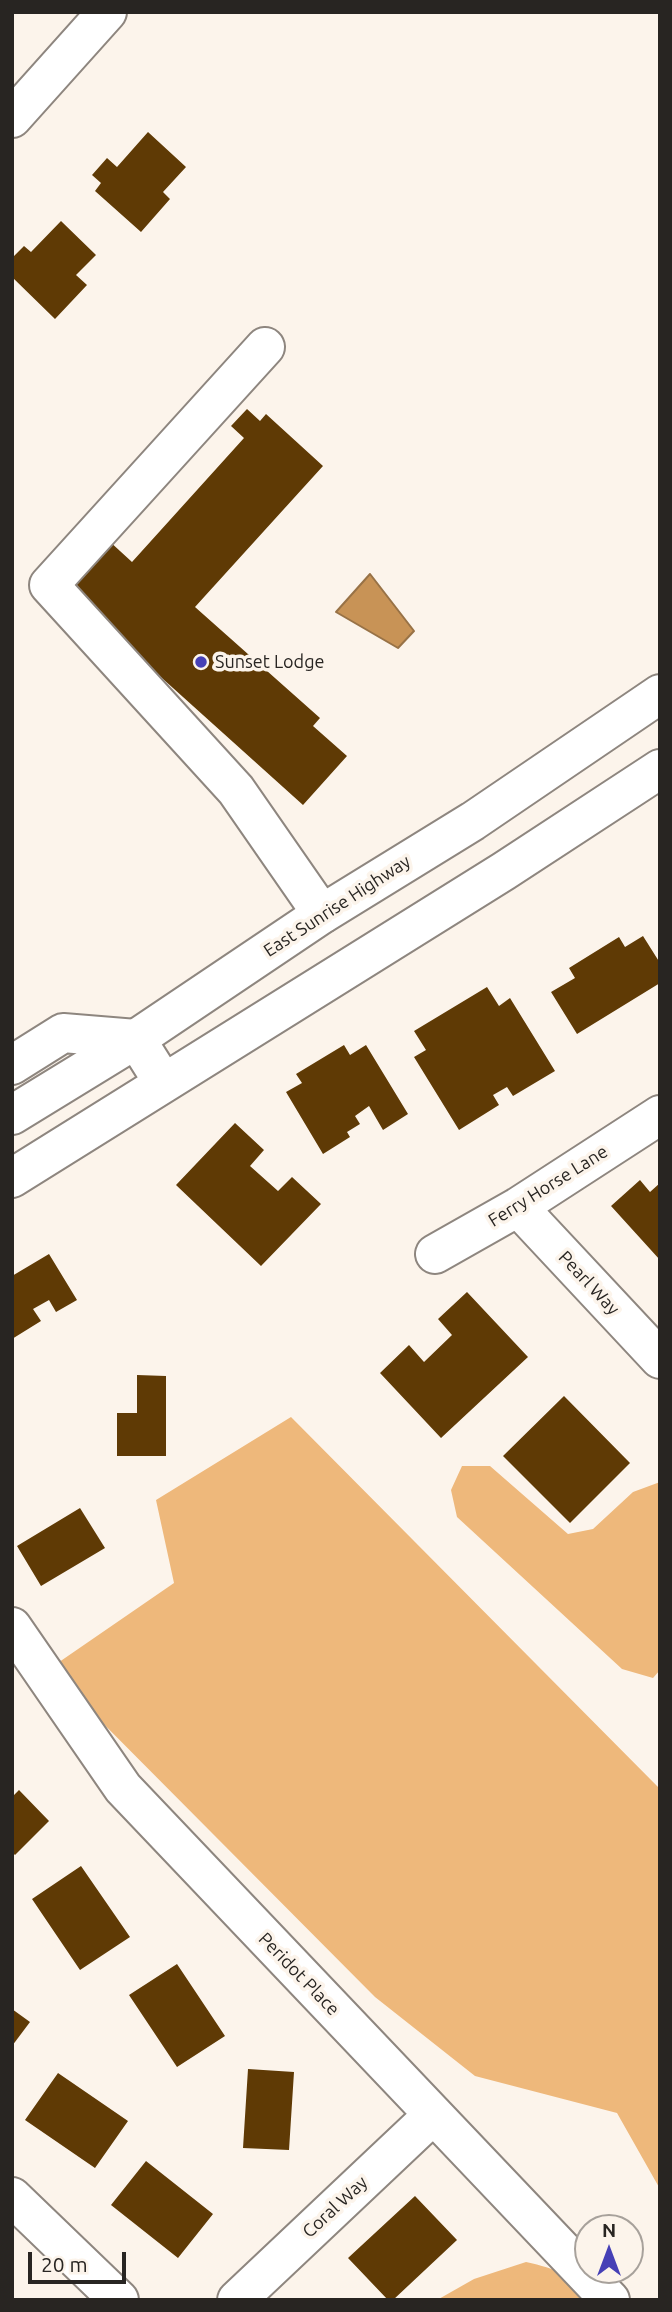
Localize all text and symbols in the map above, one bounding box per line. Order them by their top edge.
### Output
place label: Sunset Lodge [215,651,324,673]
marker: Sunset Lodge [193,654,209,670]
street label: East Sunrise Highway [260,850,414,962]
street label: Ferry Horse Lane [484,1141,612,1231]
street label: Pearl Way [554,1247,624,1319]
street label: Peridot Place [254,1928,344,2020]
street label: Coral Way [298,2172,372,2242]
north arrow [574,2214,644,2284]
text: N [602,2219,616,2241]
scale bar [32,2238,130,2282]
text: 20 m [41,2252,88,2276]

